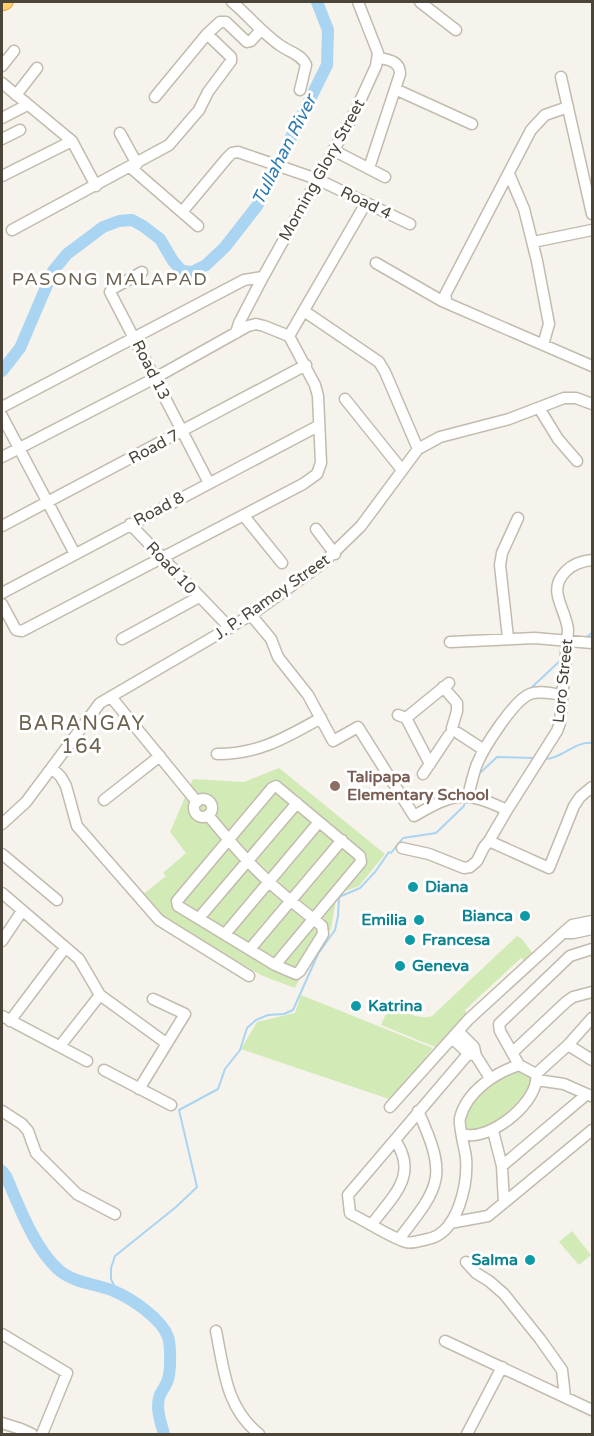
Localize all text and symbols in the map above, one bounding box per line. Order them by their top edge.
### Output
water label: Tullahan River [247,89,322,209]
street label: Morning Glory Street [275,96,369,244]
street label: Road 4 [337,182,395,224]
district label: PASONG MALAPAD [12,268,208,290]
street label: Road 13 [127,337,175,403]
street label: Road 7 [125,425,183,469]
street label: Road 8 [130,487,188,531]
street label: Road 10 [142,538,200,598]
street label: J. P. Ramoy Street [210,550,334,644]
street label: Loro Street [549,638,577,724]
district label: BARANGAY 164 [18,712,146,759]
place label: Talipapa Elementary School [346,767,489,805]
marker: Talipapa Elementary School [328,779,342,793]
place label: Diana [425,877,469,897]
marker: Diana [406,880,420,894]
place label: Bianca [462,906,513,926]
marker: Bianca [518,909,532,923]
place label: Emilia [361,910,407,930]
marker: Emilia [412,913,426,927]
place label: Francesa [422,930,490,950]
marker: Francesa [403,933,417,947]
place label: Geneva [412,956,469,976]
marker: Geneva [393,959,407,973]
place label: Katrina [368,996,422,1016]
marker: Katrina [349,999,363,1013]
place label: Salma [471,1250,518,1270]
marker: Salma [523,1253,537,1267]

